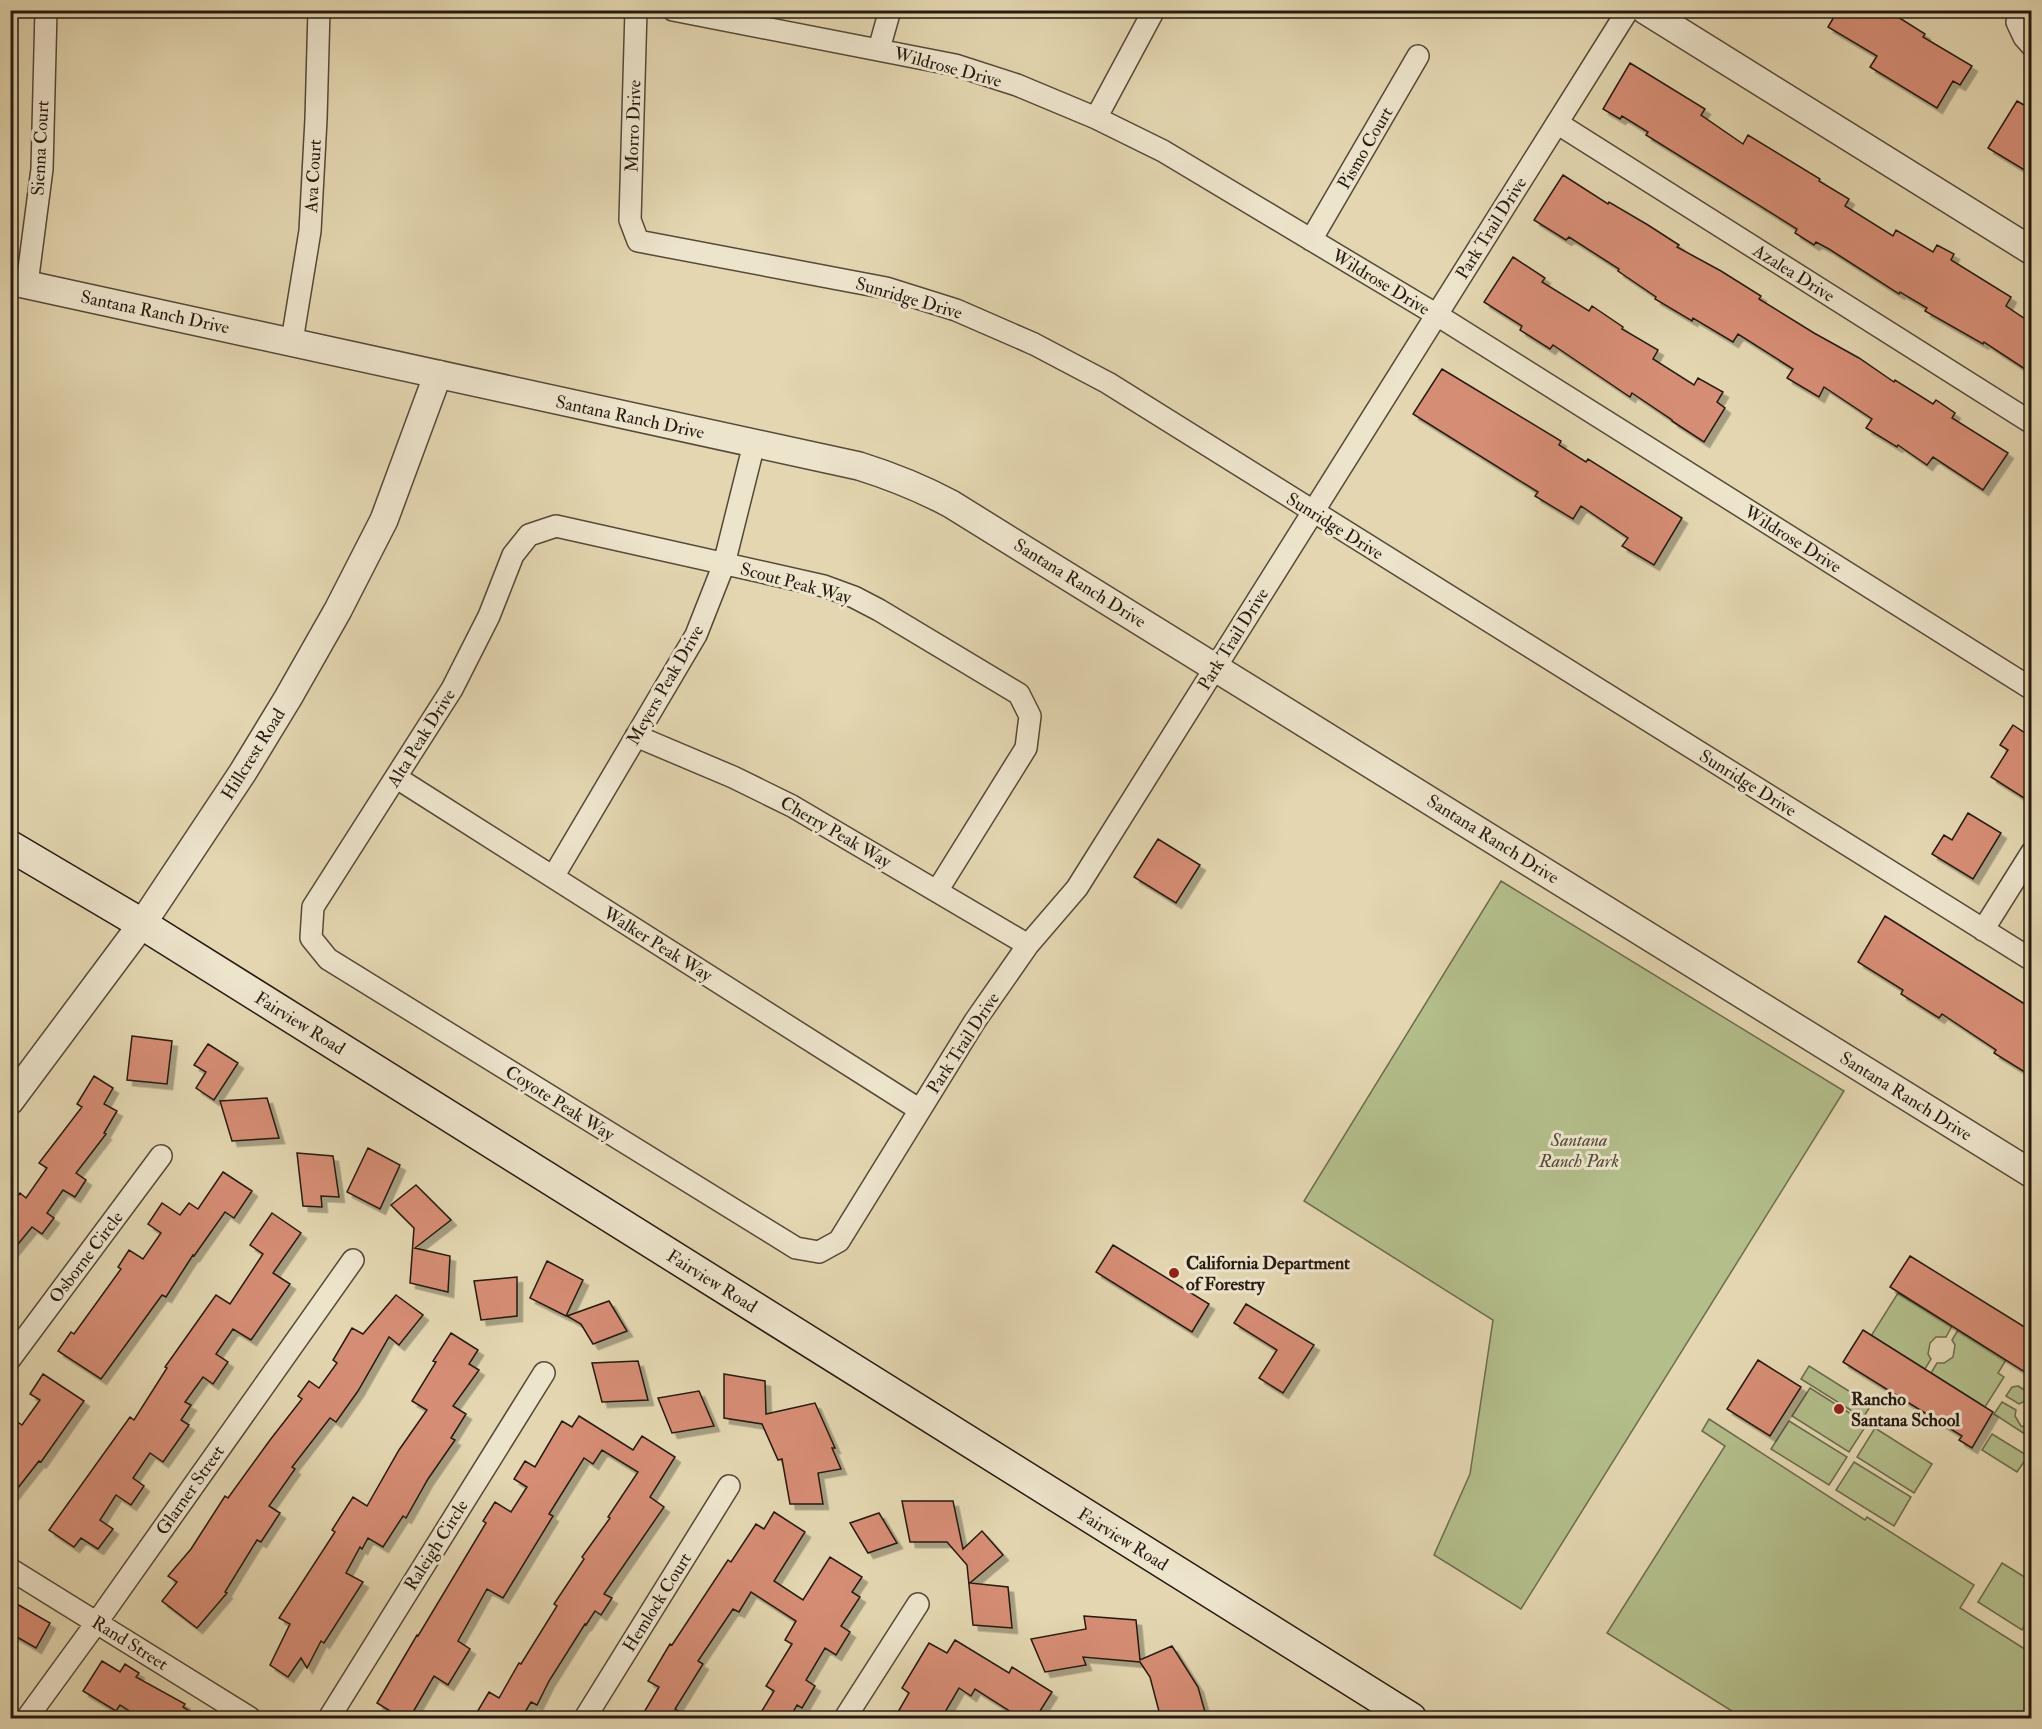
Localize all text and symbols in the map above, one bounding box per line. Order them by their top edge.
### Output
street label: Wildrose Drive [891,42,1005,93]
street label: Morro Drive [620,79,647,173]
street label: Sienna Court [27,100,54,196]
street label: Pismo Court [1333,103,1398,194]
street label: Ava Court [300,139,327,214]
street label: Park Trail Drive [1451,172,1532,284]
street label: Azalea Drive [1748,239,1839,308]
street label: Wildrose Drive [1327,244,1434,321]
street label: Sunridge Drive [853,272,965,325]
street label: Santana Ranch Drive [78,285,232,340]
street label: Santana Ranch Drive [553,390,707,445]
street label: Sunridge Drive [1282,487,1388,566]
street label: Wildrose Drive [1739,500,1846,579]
street label: Santana Ranch Drive [1009,534,1150,634]
street label: Scout Peak Way [738,558,855,610]
street label: Park Trail Drive [1193,583,1274,695]
street label: Meyers Peak Drive [622,621,709,750]
street label: Alta Peak Drive [382,684,461,793]
street label: Hillcrest Road [216,704,291,804]
street label: Sunridge Drive [1695,744,1801,823]
street label: Santana Ranch Drive [1422,790,1563,890]
street label: Cherry Peak Way [776,791,896,874]
street label: Walker Peak Way [598,901,717,988]
street label: Fairview Road [250,987,349,1060]
street label: Park Trail Drive [922,988,1005,1098]
street label: Santana Ranch Drive [1835,1047,1976,1147]
street label: Coyote Peak Way [501,1061,620,1147]
park label: Santana Ranch Park [1538,1129,1619,1173]
street label: Osborne Circle [44,1206,129,1308]
street label: Fairview Road [662,1245,761,1318]
place label: California Department of Forestry [1186,1252,1350,1296]
marker: California Department of Forestry [1167,1266,1181,1280]
place label: Rancho Santana School [1851,1388,1960,1432]
marker: Rancho Santana School [1832,1402,1846,1416]
street label: Glarner Street [151,1441,230,1540]
street label: Raleigh Circle [399,1495,474,1595]
street label: Fairview Road [1073,1503,1172,1576]
street label: Hemlock Court [618,1548,697,1656]
street label: Rand Street [87,1611,172,1676]

